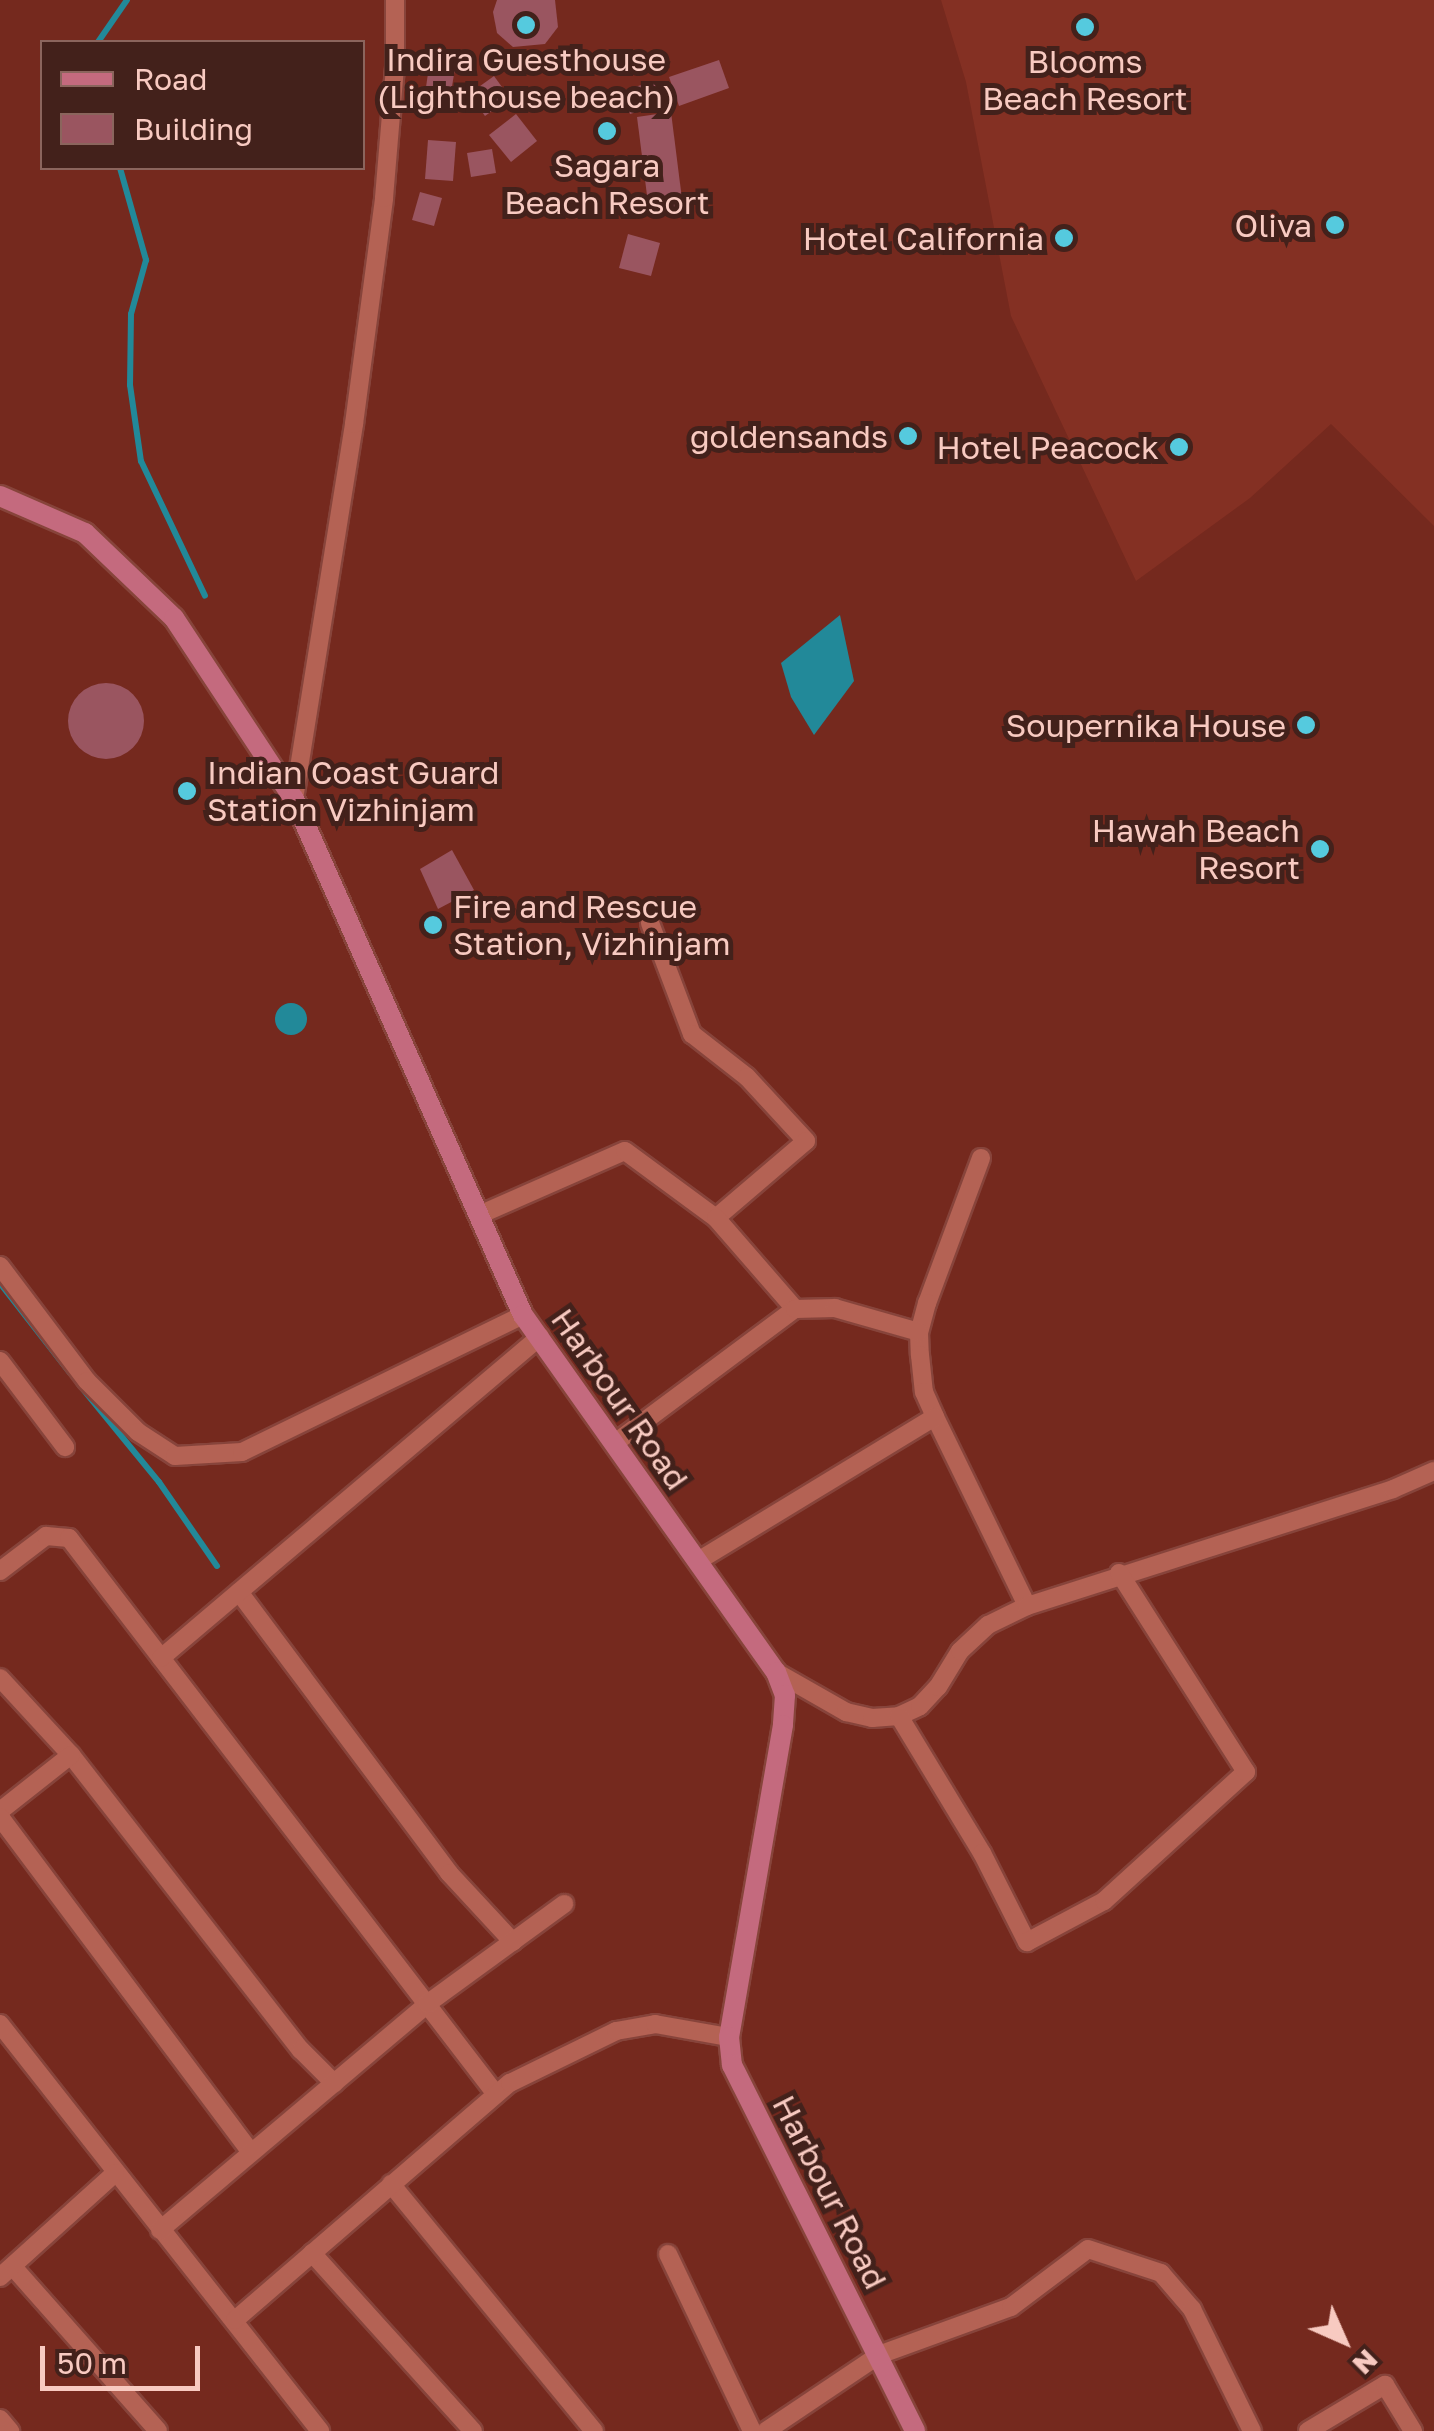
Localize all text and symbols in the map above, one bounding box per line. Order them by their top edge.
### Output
marker: Indira Guesthouse (Lighthouse beach) [515,14,537,36]
marker: Blooms Beach Resort [1074,16,1096,38]
legend [40,40,365,170]
place label: Indira Guesthouse (Lighthouse beach) [377,41,675,116]
place label: Blooms Beach Resort [982,43,1188,118]
text: Road [134,61,208,97]
text: Building [134,111,253,147]
marker: Sagara Beach Resort [596,120,618,142]
place label: Sagara Beach Resort [504,147,710,222]
place label: Oliva [1234,206,1312,244]
marker: Oliva [1322,212,1348,238]
place label: Hotel California [803,219,1044,257]
marker: Hotel California [1053,227,1075,249]
place label: goldensands [690,417,888,455]
marker: goldensands [897,425,919,447]
place label: Hotel Peacock [936,428,1159,466]
marker: Hotel Peacock [1168,436,1190,458]
place label: Soupernika House [1006,706,1286,744]
marker: Soupernika House [1295,714,1317,736]
place label: Indian Coast Guard Station Vizhinjam [207,754,499,829]
marker: Indian Coast Guard Station Vizhinjam [176,780,198,802]
place label: Hawah Beach Resort [1092,812,1300,887]
marker: Hawah Beach Resort [1309,838,1331,860]
place label: Fire and Rescue Station, Vizhinjam [453,888,731,963]
marker: Fire and Rescue Station, Vizhinjam [422,914,444,936]
street label: Harbour Road [543,1301,697,1497]
street label: Harbour Road [765,2089,895,2295]
north arrow [1294,2291,1394,2391]
scale bar [45,2326,205,2388]
text: N [1346,2343,1385,2382]
text: 50 m [57,2345,127,2381]

